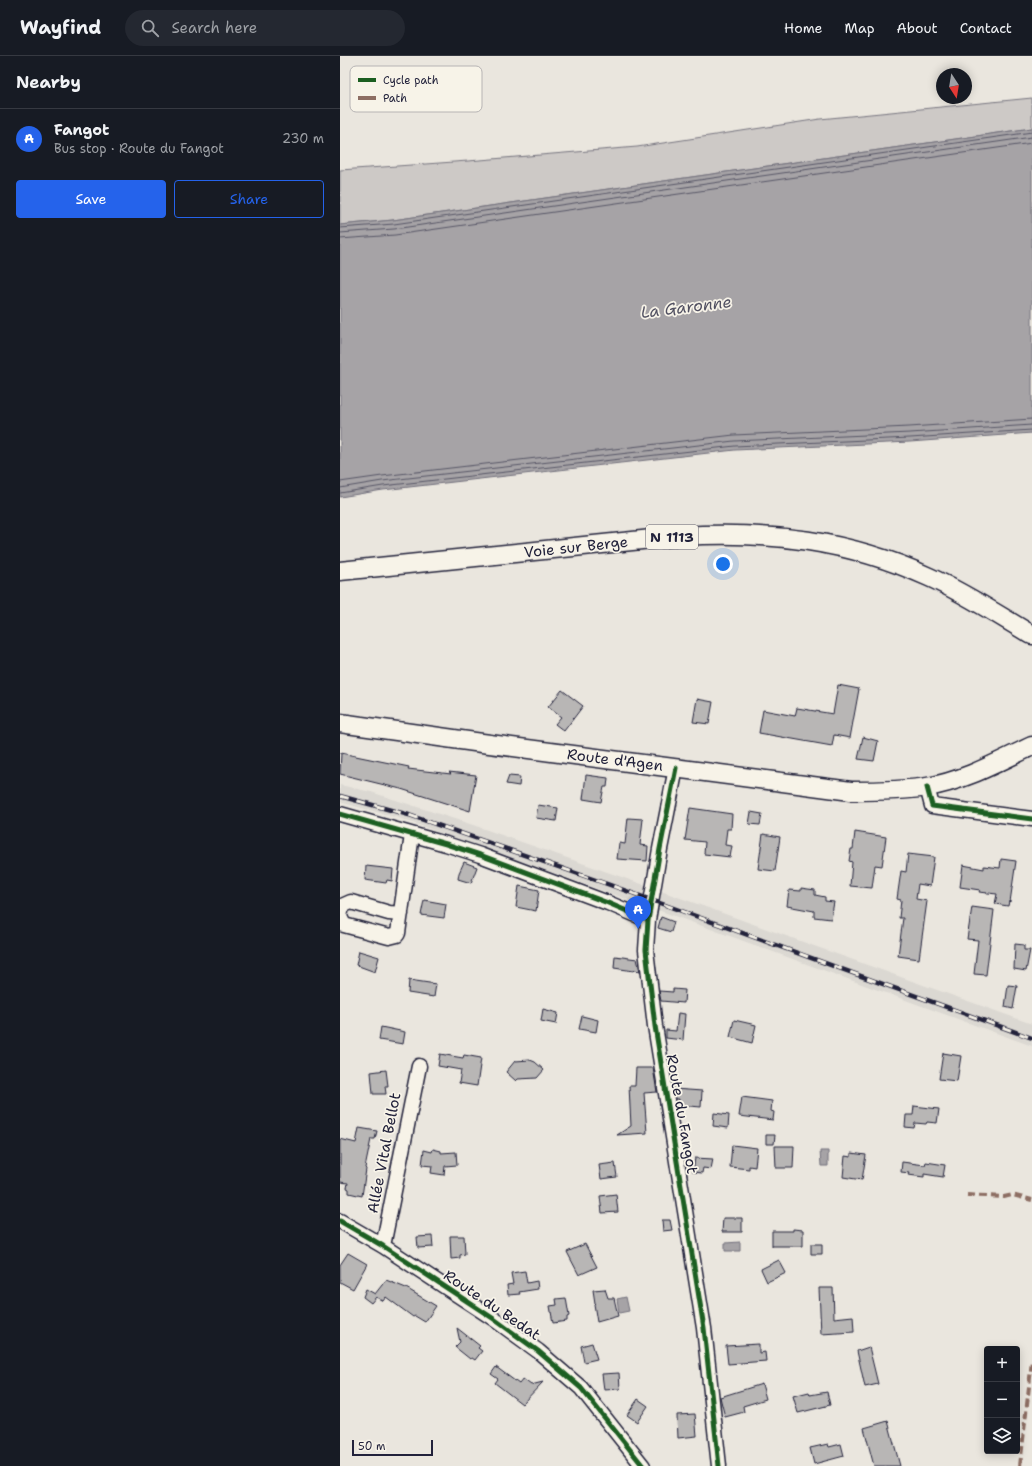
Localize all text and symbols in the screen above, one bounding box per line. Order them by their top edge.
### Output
search box [125,10,405,46]
text: Wayfind [20,15,101,40]
icon: search [139,17,161,39]
text: Search here [171,18,257,38]
text: Home [784,19,823,37]
text: Map [845,19,875,37]
text: About [897,19,938,37]
text: Contact [960,19,1012,37]
legend [350,66,482,112]
north arrow [936,68,972,104]
text: Nearby [16,71,81,93]
text: Cycle path [383,73,439,88]
text: Path [383,91,407,106]
text: Fangot [54,120,109,140]
text: A [24,130,34,147]
text: 230 m [282,130,324,147]
text: Bus stop · Route du Fangot [54,140,224,157]
button: Save [16,180,166,218]
button: Share [174,180,324,218]
water label: La Garonne [639,291,733,323]
road number: N 1113 [646,525,698,549]
street label: Voie sur Berge [523,532,629,562]
your location [713,554,733,574]
street label: Route d'Agen [566,744,664,776]
pin: A [625,896,651,929]
street label: Route du Fangot [662,1053,702,1175]
street label: Allée Vital Bellot [362,1091,406,1215]
street label: Route du Bedat [440,1265,544,1345]
map controls [984,1346,1020,1454]
button: + [984,1346,1020,1382]
button: − [984,1382,1020,1418]
button: layers [984,1418,1020,1454]
scale bar [352,1438,433,1457]
text: 50 m [358,1439,386,1454]

